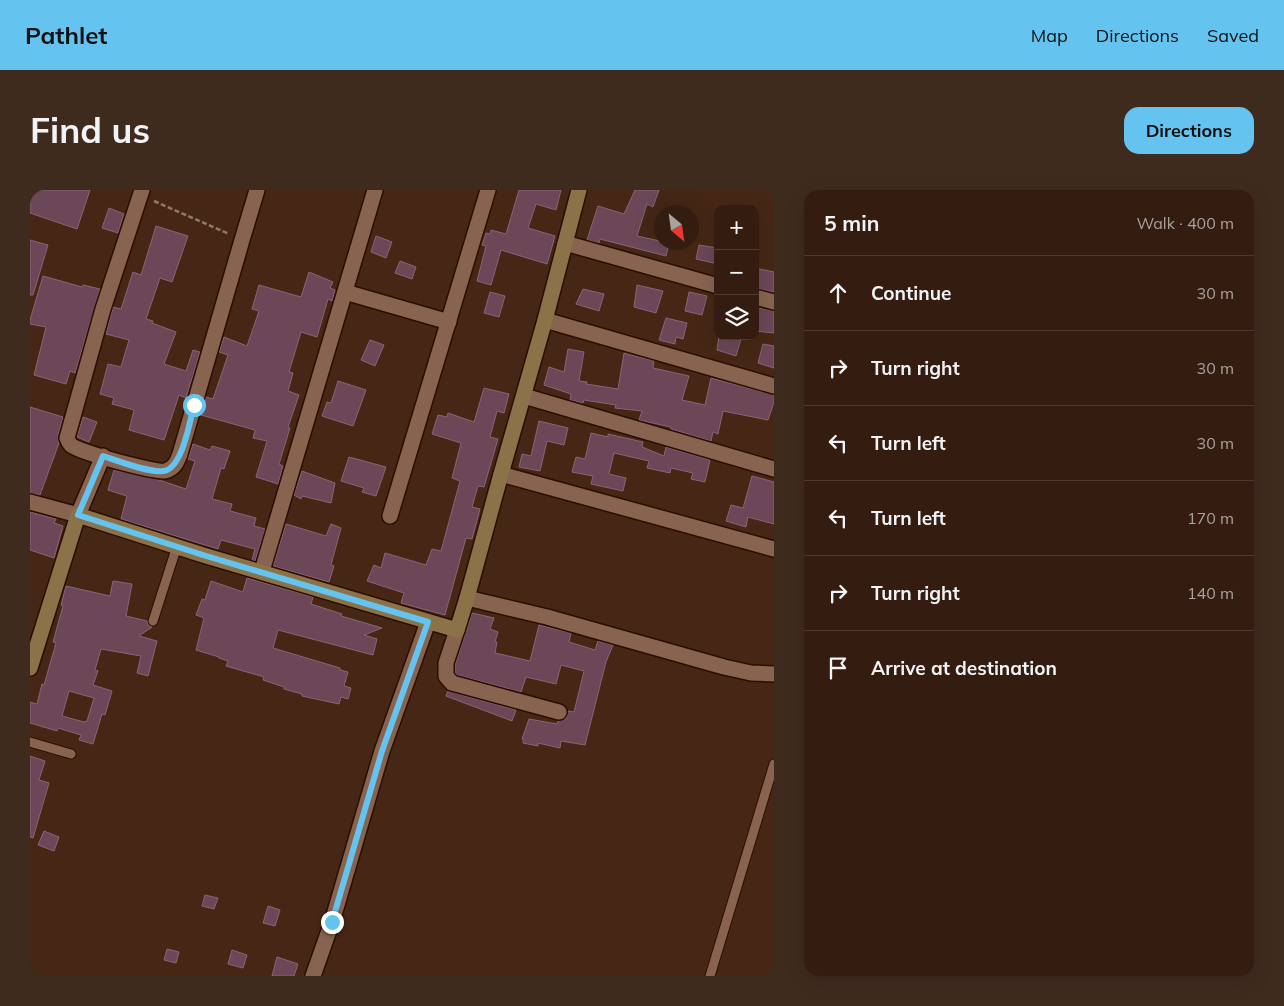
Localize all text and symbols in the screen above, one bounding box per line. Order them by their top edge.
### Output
text: Pathlet [25,20,107,50]
text: Map [1031,24,1068,47]
text: Directions [1096,24,1179,47]
text: Saved [1207,24,1259,47]
button: Directions [1124,107,1254,154]
text: Find us [30,108,150,152]
north arrow [654,205,699,250]
map controls [714,205,759,340]
button: + [714,205,759,250]
text: 5 min [824,210,879,236]
text: Walk · 400 m [1136,213,1234,233]
button: − [714,250,759,295]
icon: ahead [824,279,852,307]
text: Continue [871,281,951,305]
text: 30 m [1197,283,1234,303]
button: layers [714,295,759,340]
icon: right [824,354,852,382]
text: Turn right [871,356,960,380]
text: 30 m [1197,358,1234,378]
route start [183,394,206,417]
icon: left [824,429,852,457]
text: Turn left [871,431,946,455]
text: 30 m [1197,433,1234,453]
icon: left [824,504,852,532]
text: Turn left [871,506,946,530]
text: 170 m [1187,508,1234,528]
icon: right [824,579,852,607]
text: Turn right [871,581,960,605]
text: 140 m [1187,583,1234,603]
icon: arrive [824,654,852,682]
text: Arrive at destination [871,656,1057,680]
route end [321,911,344,934]

